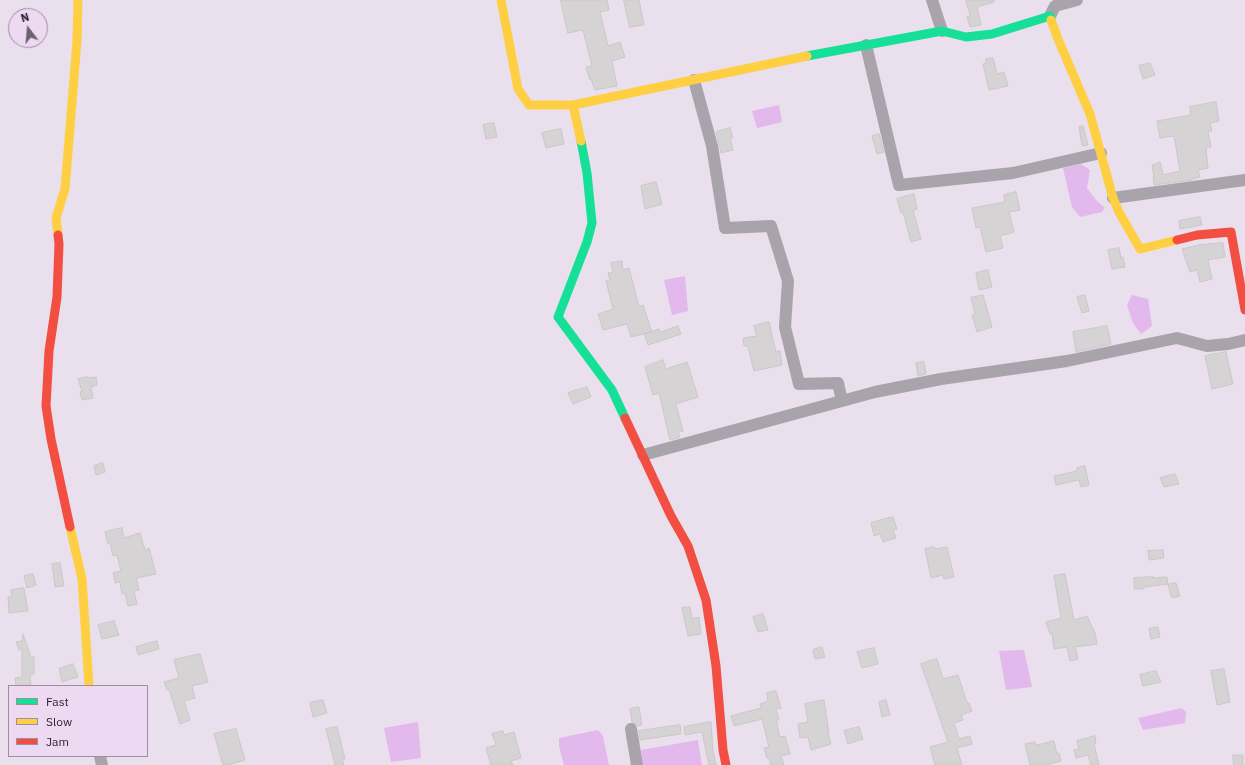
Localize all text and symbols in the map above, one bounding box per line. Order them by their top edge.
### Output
north arrow [8,8,48,48]
text: N [19,10,31,25]
legend [8,685,148,757]
text: Fast [46,694,69,709]
text: Slow [46,714,72,729]
text: Jam [46,734,69,749]

